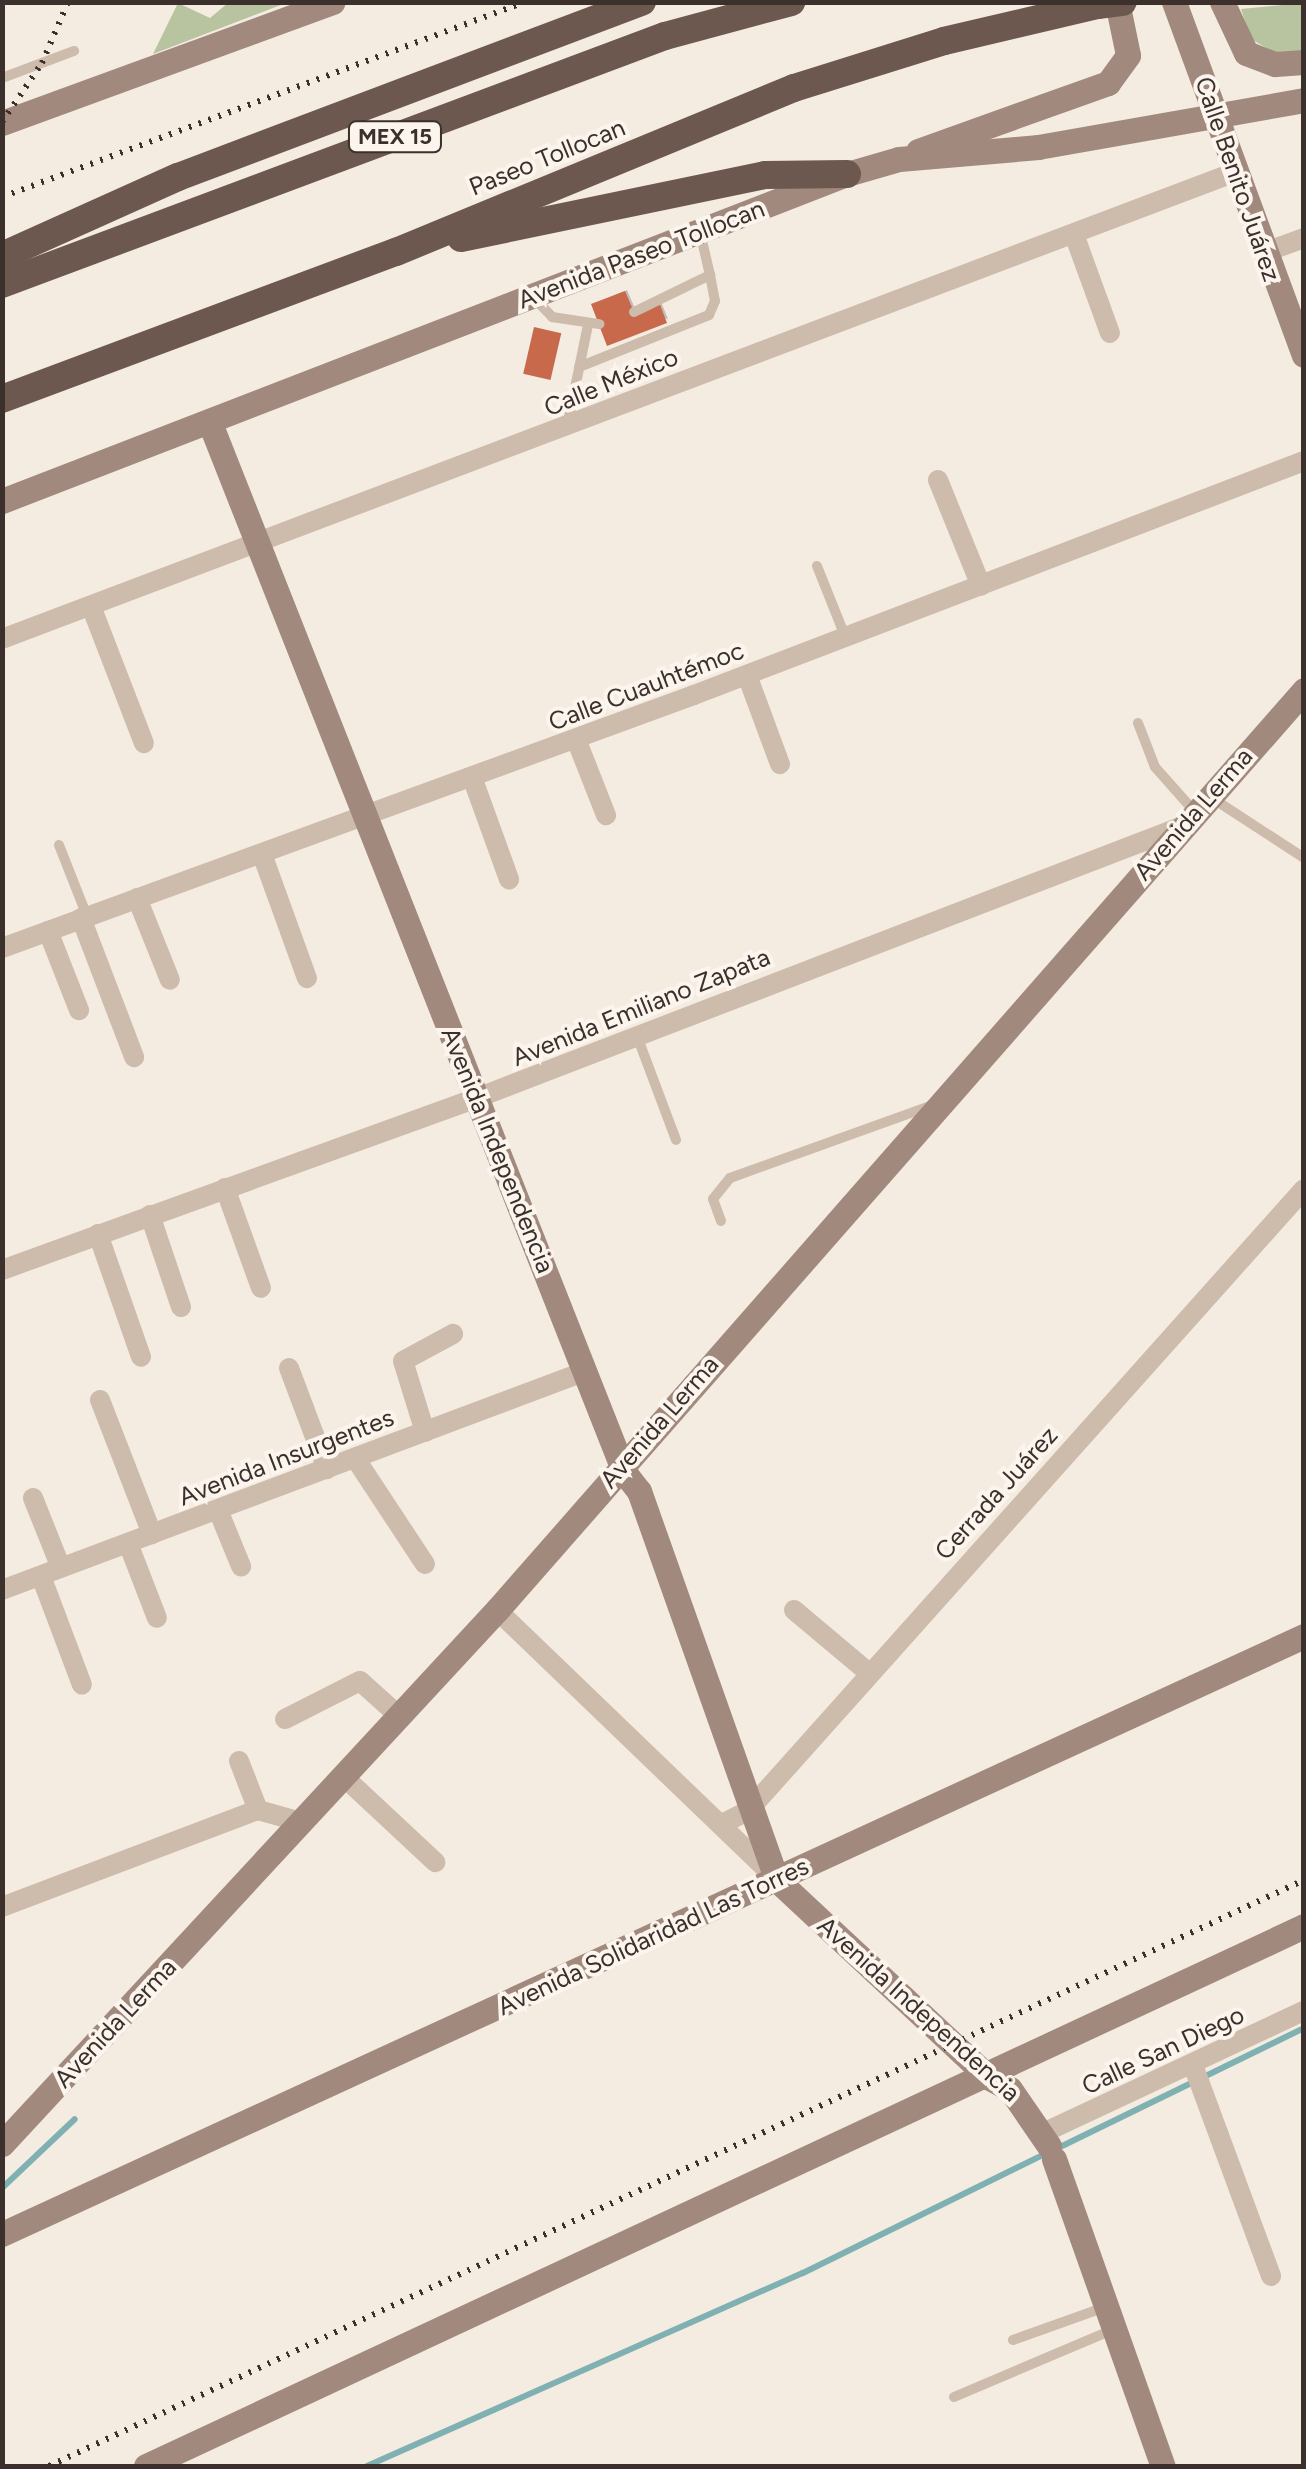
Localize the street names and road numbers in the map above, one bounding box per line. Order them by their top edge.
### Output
street label: Calle Benito Juárez [1189,73,1287,285]
street label: Paseo Tollocan [465,112,629,202]
road number: MEX 15 [348,120,442,154]
street label: Avenida Paseo Tollocan [513,193,769,315]
street label: Calle México [540,341,682,423]
street label: Calle Cuauhtémoc [544,635,748,737]
street label: Avenida Lerma [1127,742,1259,886]
street label: Avenida Emiliano Zapata [508,942,774,1072]
street label: Avenida Independencia [435,1023,561,1277]
street label: Avenida Lerma [593,1350,725,1494]
street label: Avenida Insurgentes [174,1402,398,1512]
street label: Cerrada Juárez [928,1420,1064,1566]
street label: Avenida Solidaridad Las Torres [493,1851,813,2021]
street label: Avenida Independencia [812,1910,1026,2108]
street label: Avenida Lerma [48,1952,182,2094]
street label: Calle San Diego [1077,1999,1249,2101]

